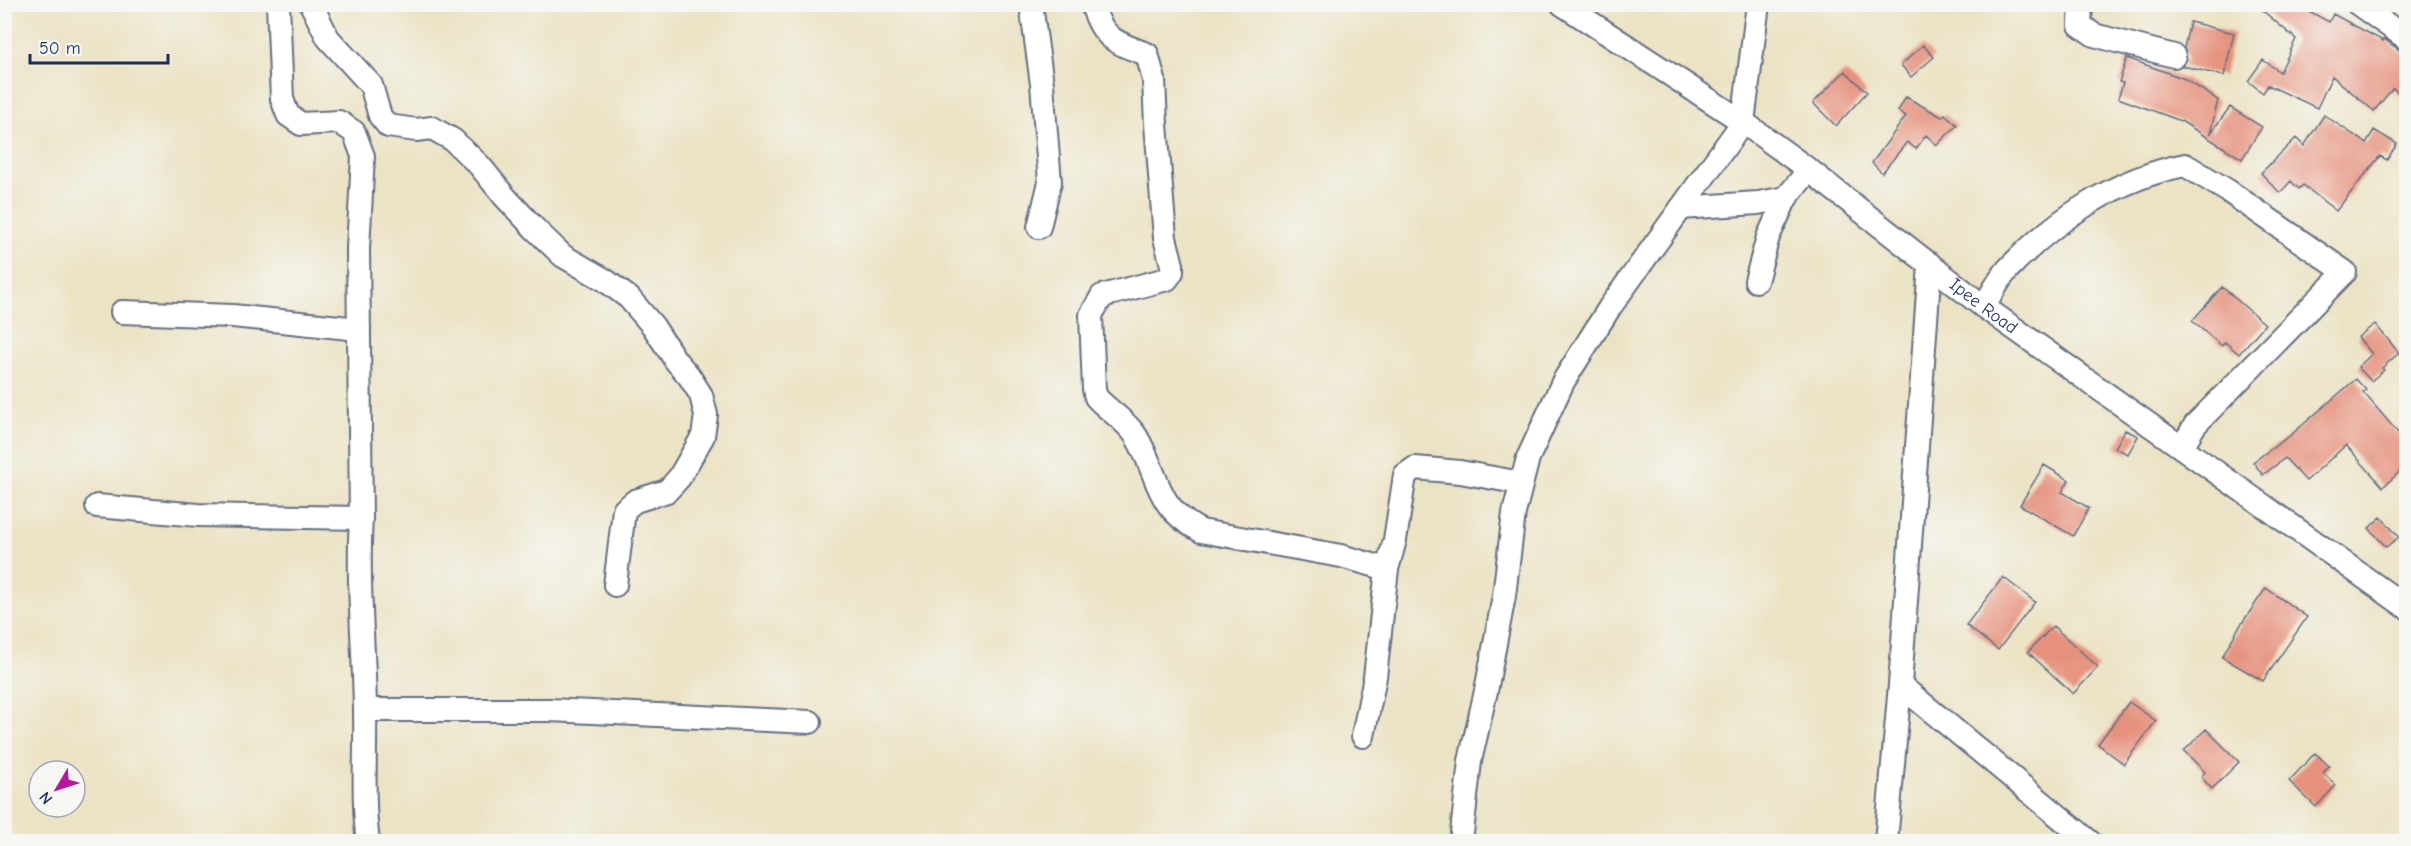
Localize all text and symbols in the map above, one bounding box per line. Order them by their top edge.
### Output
scale bar [30,27,168,65]
text: 50 m [39,38,81,59]
street label: Ipee Road [1945,274,2021,338]
north arrow [27,759,87,819]
text: N [36,788,56,808]

